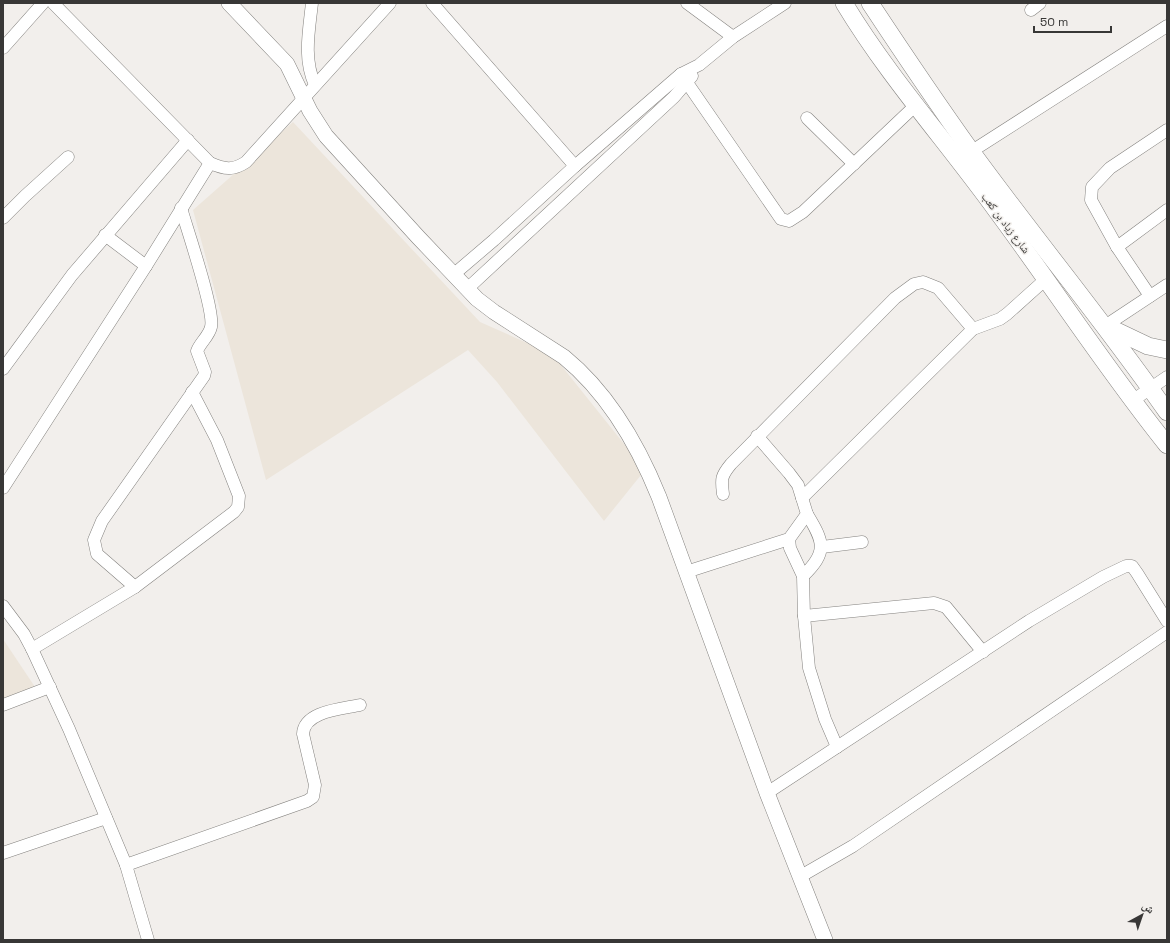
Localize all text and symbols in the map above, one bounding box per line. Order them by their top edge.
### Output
scale bar [1034,8,1111,34]
text: 50 m [1040,14,1068,30]
street label: شارع زياد بن كعب [979,190,1033,256]
north arrow [1122,895,1162,935]
text: ش [1139,898,1158,917]

